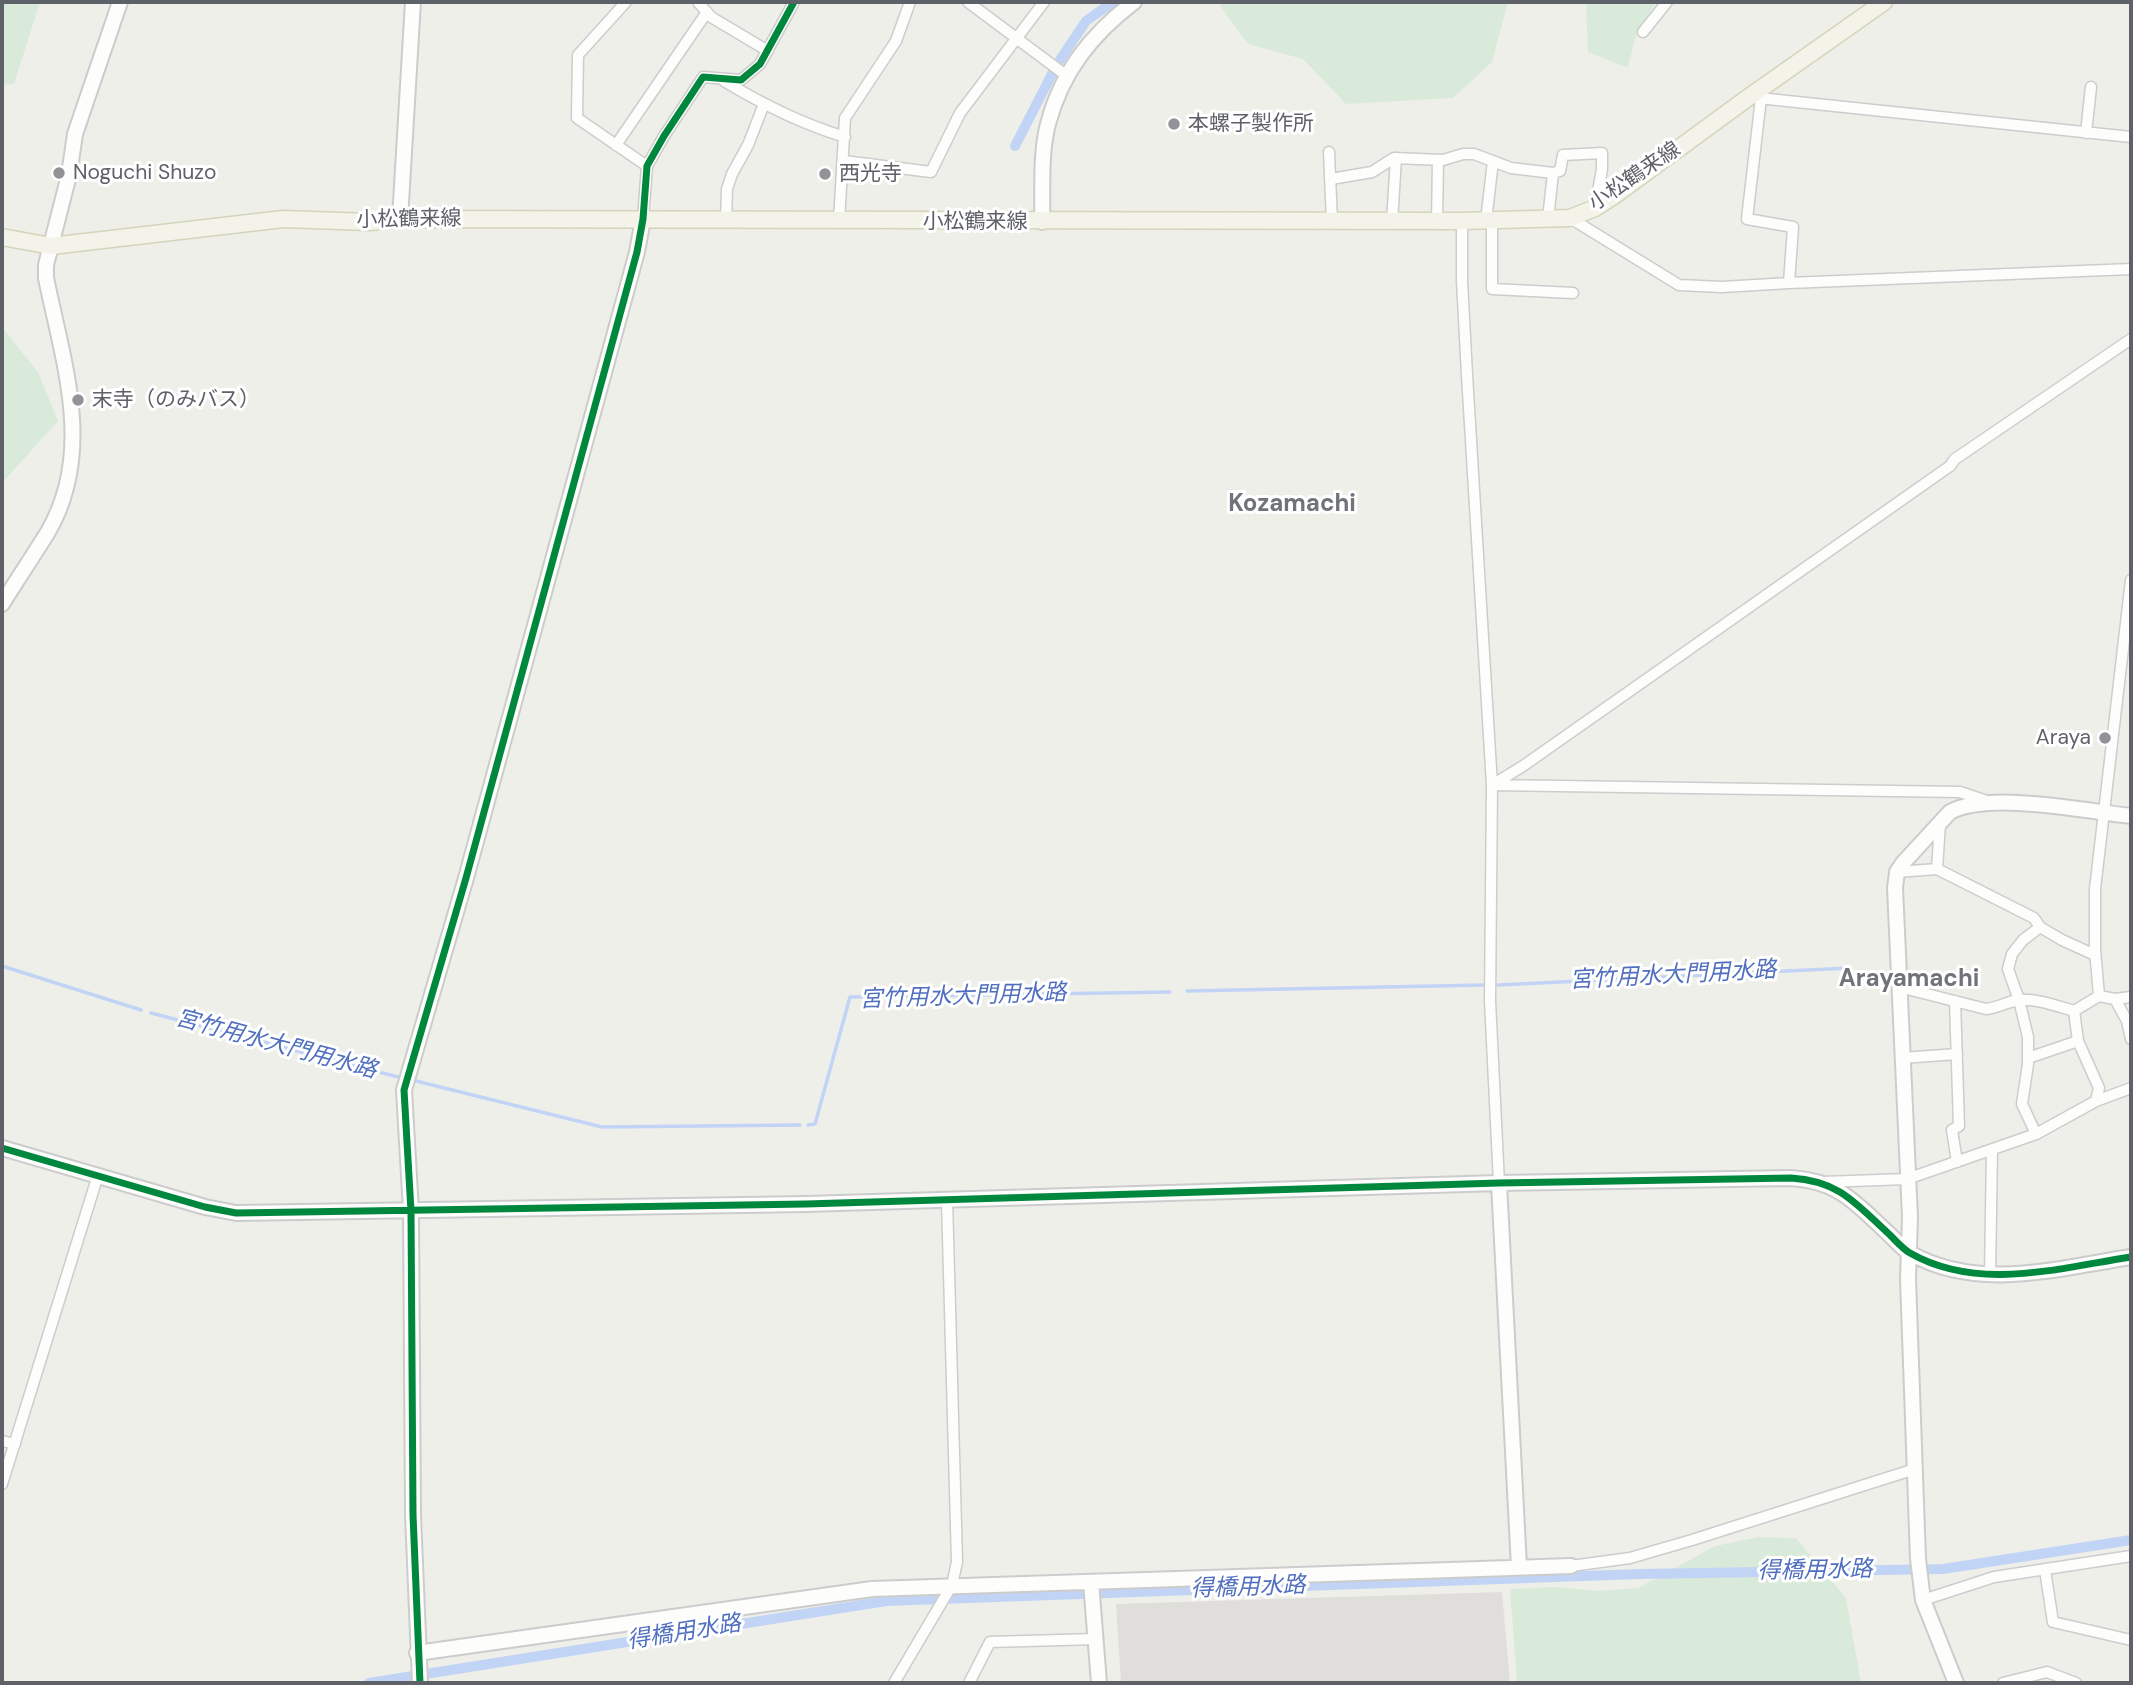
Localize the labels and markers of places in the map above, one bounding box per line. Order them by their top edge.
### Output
place label: 本螺子製作所 [1188,111,1314,137]
marker: 本螺子製作所 [1166,116,1182,132]
place label: Noguchi Shuzo [73,160,216,186]
place label: 西光寺 [839,161,902,187]
marker: Noguchi Shuzo [51,165,67,181]
marker: 西光寺 [817,166,833,182]
place label: 末寺（のみバス） [92,387,260,413]
marker: 末寺（のみバス） [70,392,86,408]
place label: Araya [2036,725,2091,751]
marker: Araya [2097,730,2113,746]

